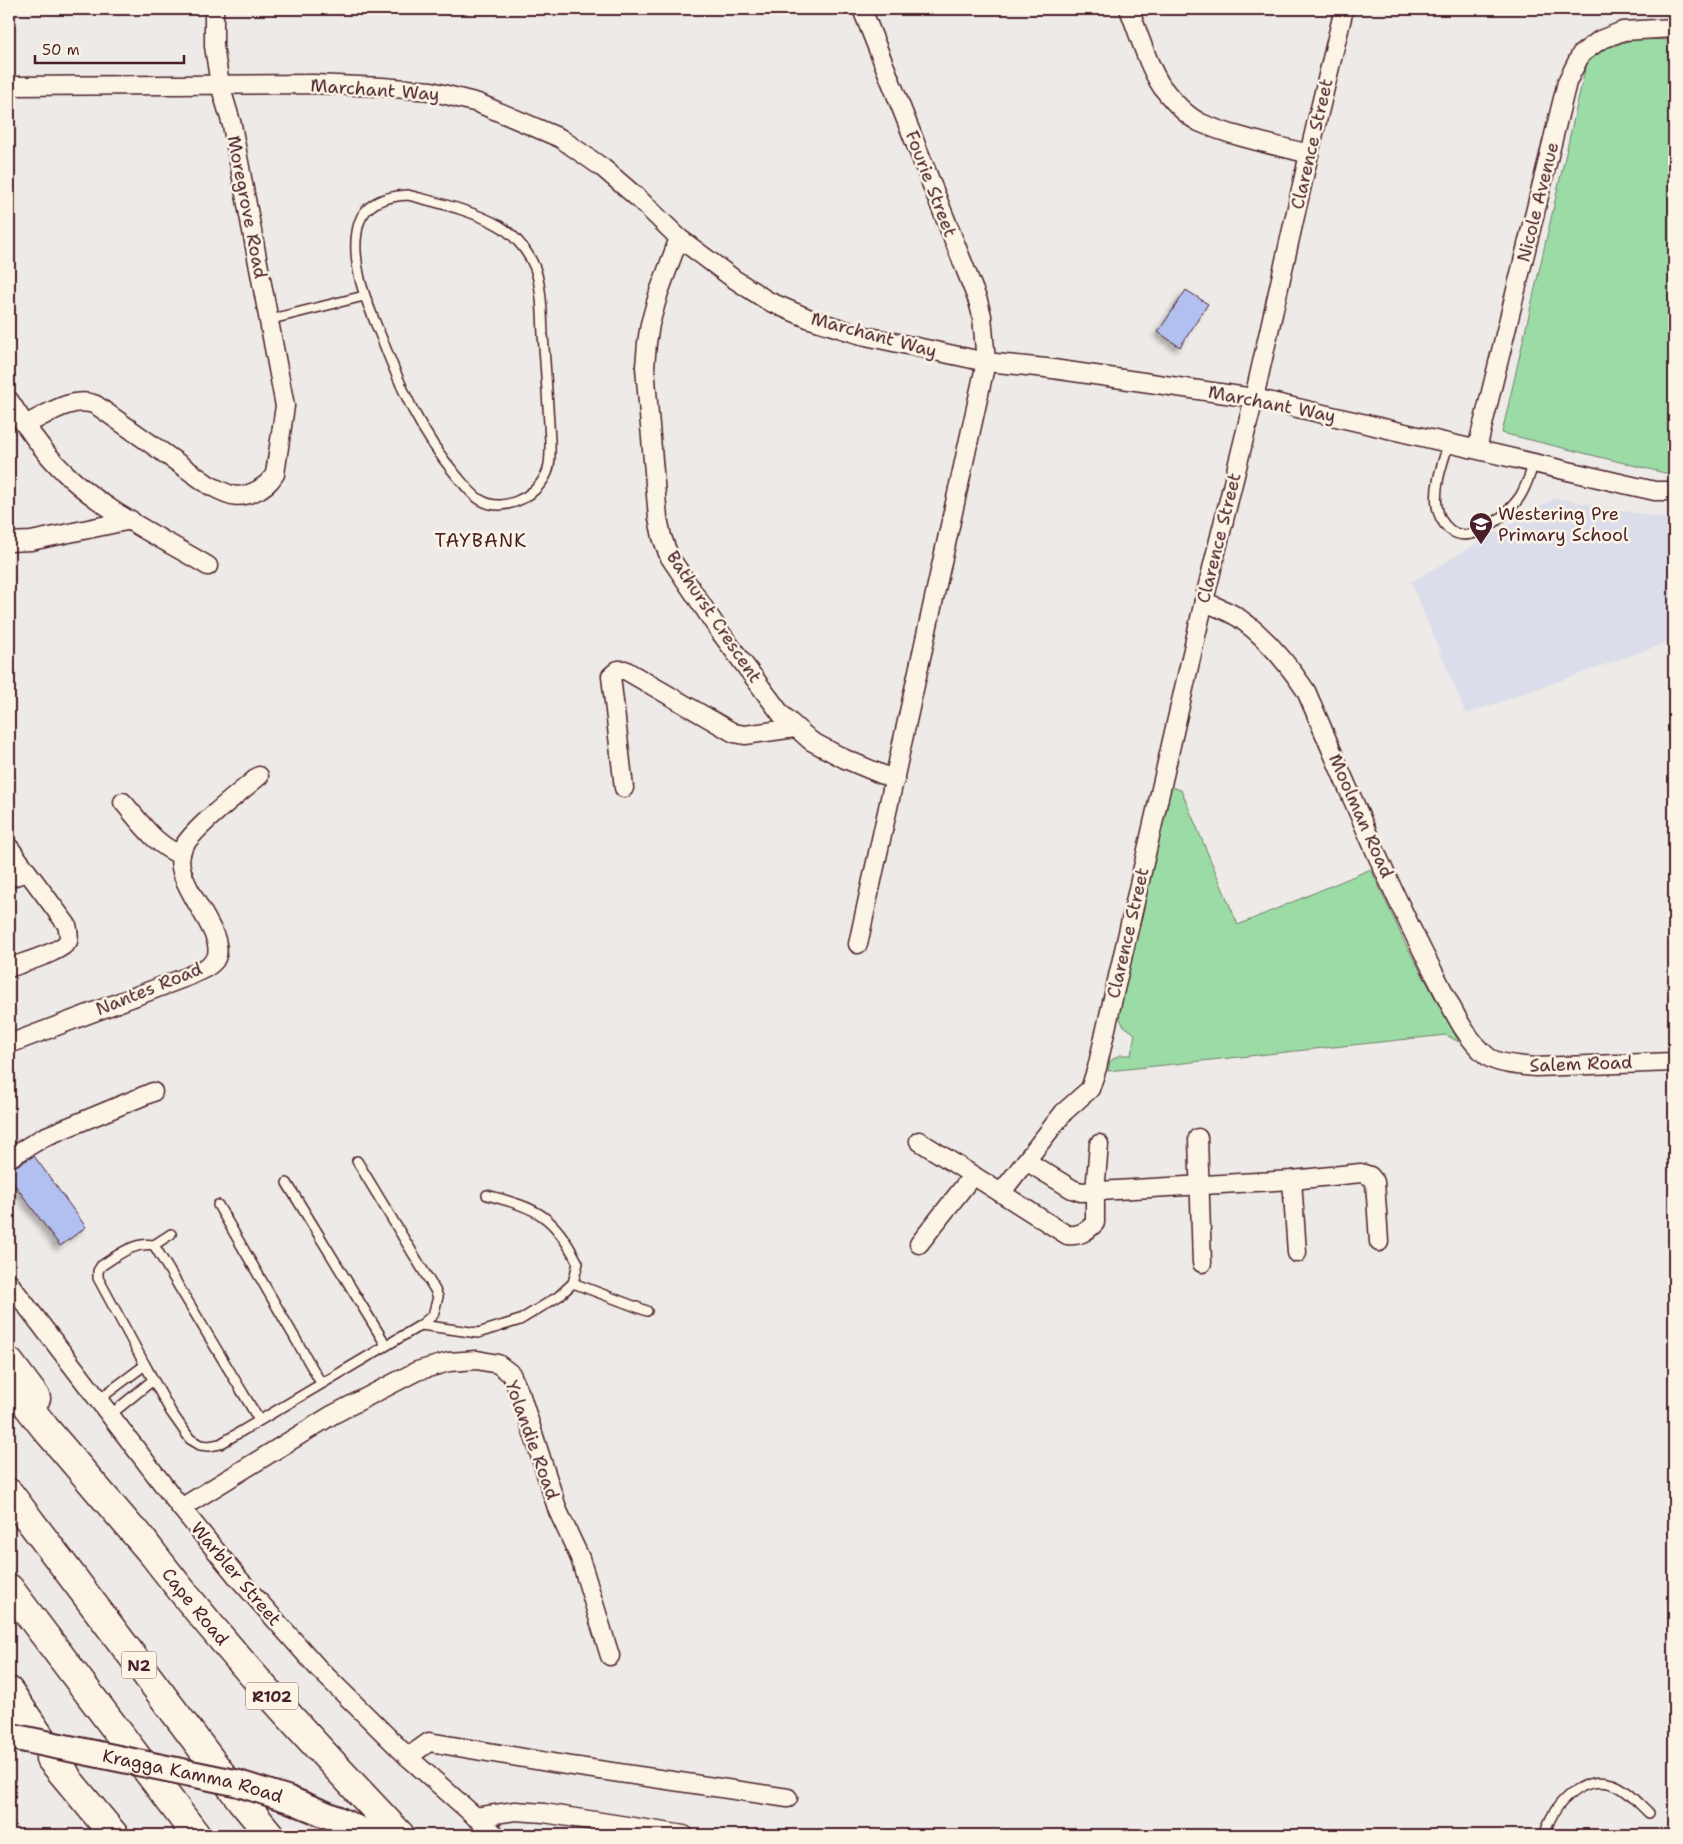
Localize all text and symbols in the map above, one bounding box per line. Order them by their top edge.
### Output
scale bar [35,32,184,64]
text: 50 m [42,40,80,60]
street label: Marchant Way [310,74,440,106]
street label: Clarence Street [1285,76,1339,212]
street label: Fourie Street [900,127,962,241]
street label: Moregrove Road [221,133,273,281]
street label: Nicole Avenue [1511,139,1565,265]
street label: Marchant Way [808,307,940,363]
street label: Marchant Way [1206,380,1338,428]
street label: Clarence Street [1191,470,1247,606]
place label: Westering Pre Primary School [1498,502,1629,547]
school or university icon: Westering Pre Primary School [1468,511,1494,545]
district label: TAYBANK [435,528,527,553]
street label: Bathurst Crescent [661,546,767,688]
street label: Moolman Road [1323,750,1399,882]
street label: Clarence Street [1101,865,1155,1001]
street label: Nantes Road [92,957,206,1021]
street label: Salem Road [1529,1050,1633,1078]
street label: Yolandie Road [499,1377,565,1503]
street label: Warbler Street [185,1517,287,1631]
street label: Cape Road [156,1563,234,1651]
road number: N2 [122,1652,156,1678]
road number: R102 [246,1682,298,1710]
street label: Kragga Kamma Road [100,1744,286,1809]

